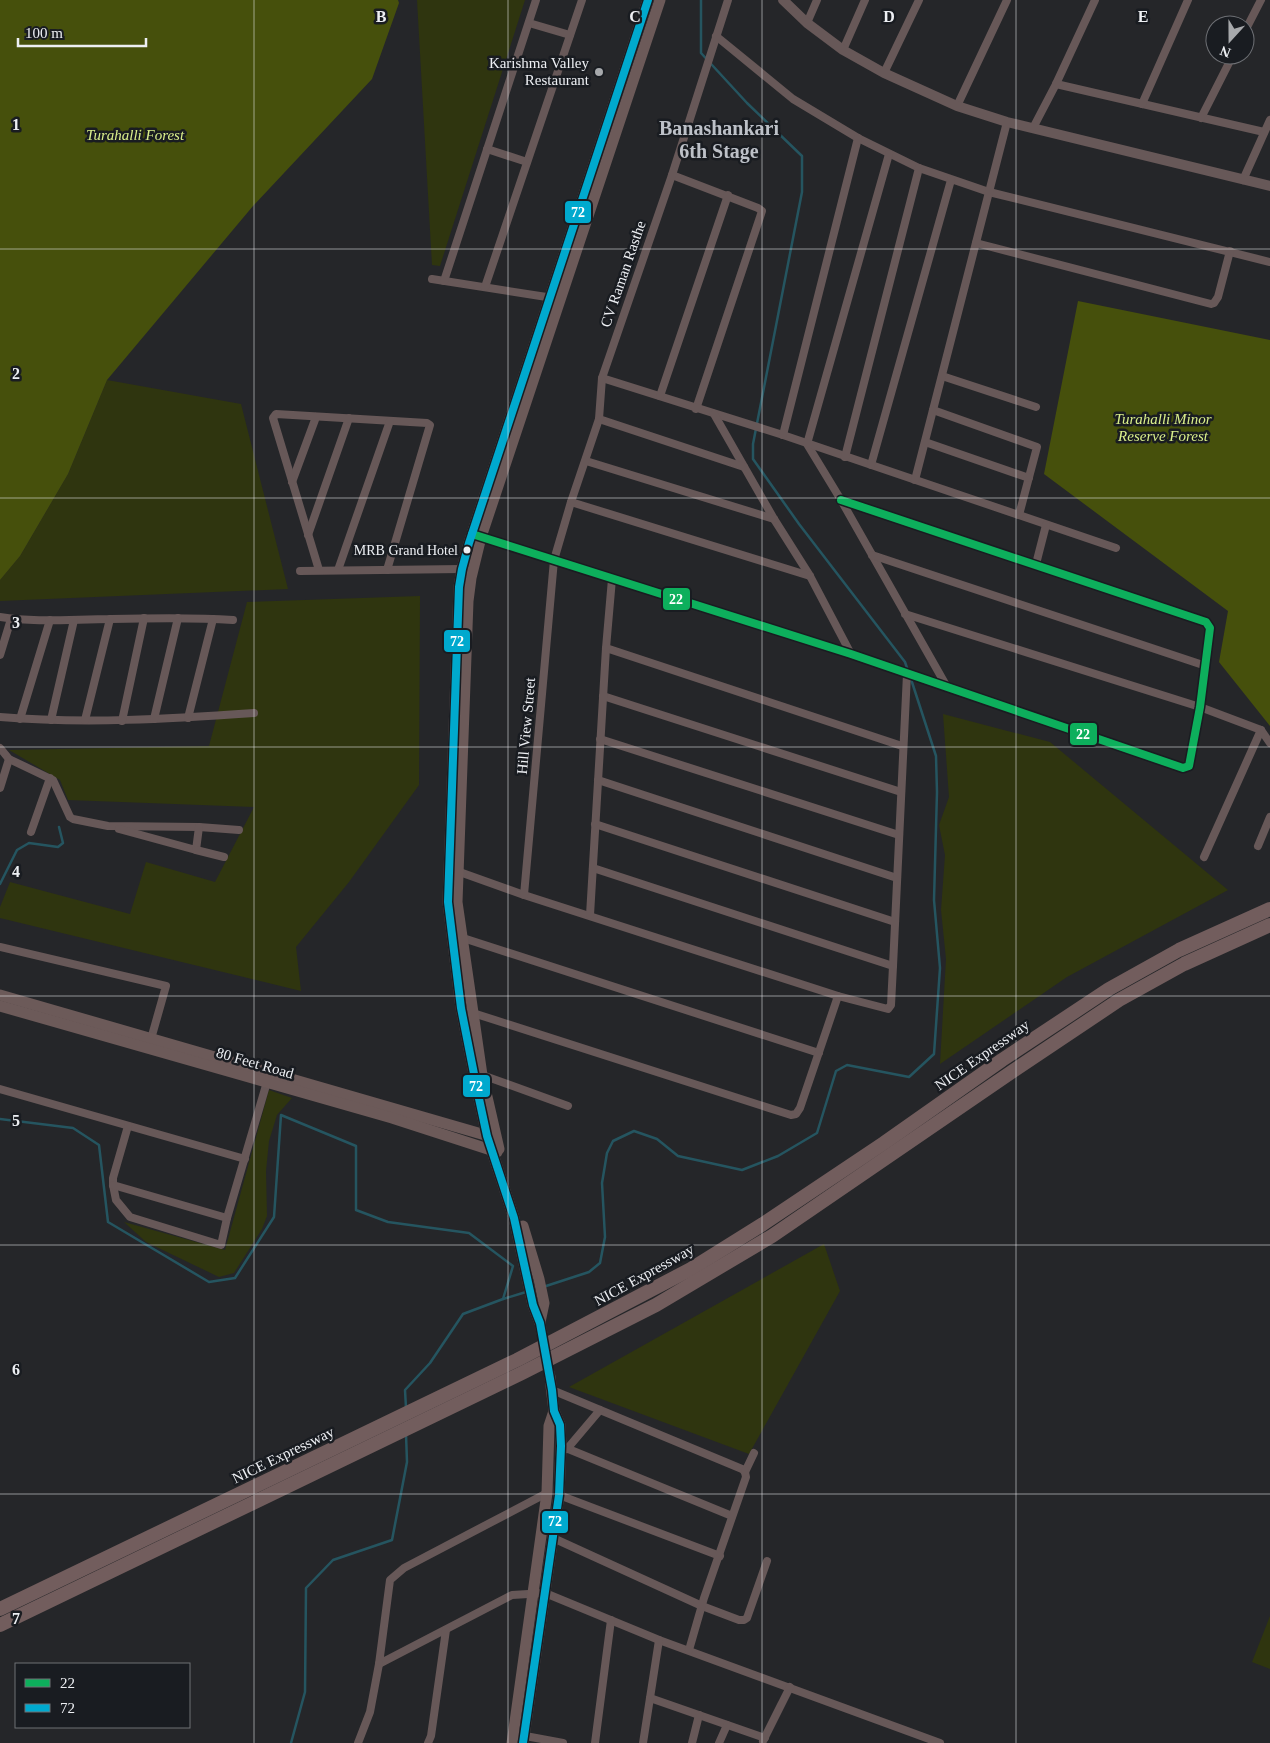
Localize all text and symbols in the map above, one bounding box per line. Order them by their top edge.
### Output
text: B [376,8,387,25]
text: C [629,8,641,25]
text: D [883,8,895,25]
text: E [1138,8,1148,25]
scale bar [18,15,145,47]
north arrow [1205,15,1255,65]
text: 100 m [25,25,63,41]
text: N [1218,43,1233,60]
place label: Karishma Valley Restaurant [489,55,590,88]
marker: Karishma Valley Restaurant [593,66,605,78]
text: 1 [12,116,20,133]
district label: Banashankari 6th Stage [659,117,779,163]
park label: Turahalli Forest [86,127,185,143]
line badge: 72 [564,200,592,224]
text: 72 [571,205,585,220]
street label: CV Raman Rasthe [597,218,649,329]
text: 2 [12,365,20,382]
park label: Turahalli Minor Reserve Forest [1114,411,1212,444]
place label: MRB Grand Hotel [354,543,458,558]
marker: MRB Grand Hotel [462,545,472,555]
line badge: 22 [662,587,691,611]
text: 22 [669,592,683,607]
text: 3 [12,614,20,631]
line badge: 72 [443,629,471,653]
text: 72 [450,634,464,649]
street label: Hill View Street [514,676,538,775]
line badge: 22 [1069,722,1098,746]
text: 22 [1076,727,1090,742]
text: 4 [12,863,20,880]
street label: NICE Expressway [932,1016,1033,1093]
street label: 80 Feet Road [214,1044,296,1082]
line badge: 72 [462,1074,491,1098]
text: 72 [469,1079,483,1094]
text: 5 [12,1112,20,1129]
street label: NICE Expressway [591,1241,697,1309]
text: 6 [12,1361,20,1378]
street label: NICE Expressway [230,1423,337,1487]
line badge: 72 [541,1510,569,1534]
text: 72 [548,1514,562,1529]
text: 7 [12,1610,20,1627]
legend [15,1663,190,1728]
text: 22 [60,1675,75,1691]
text: 72 [60,1700,75,1716]

